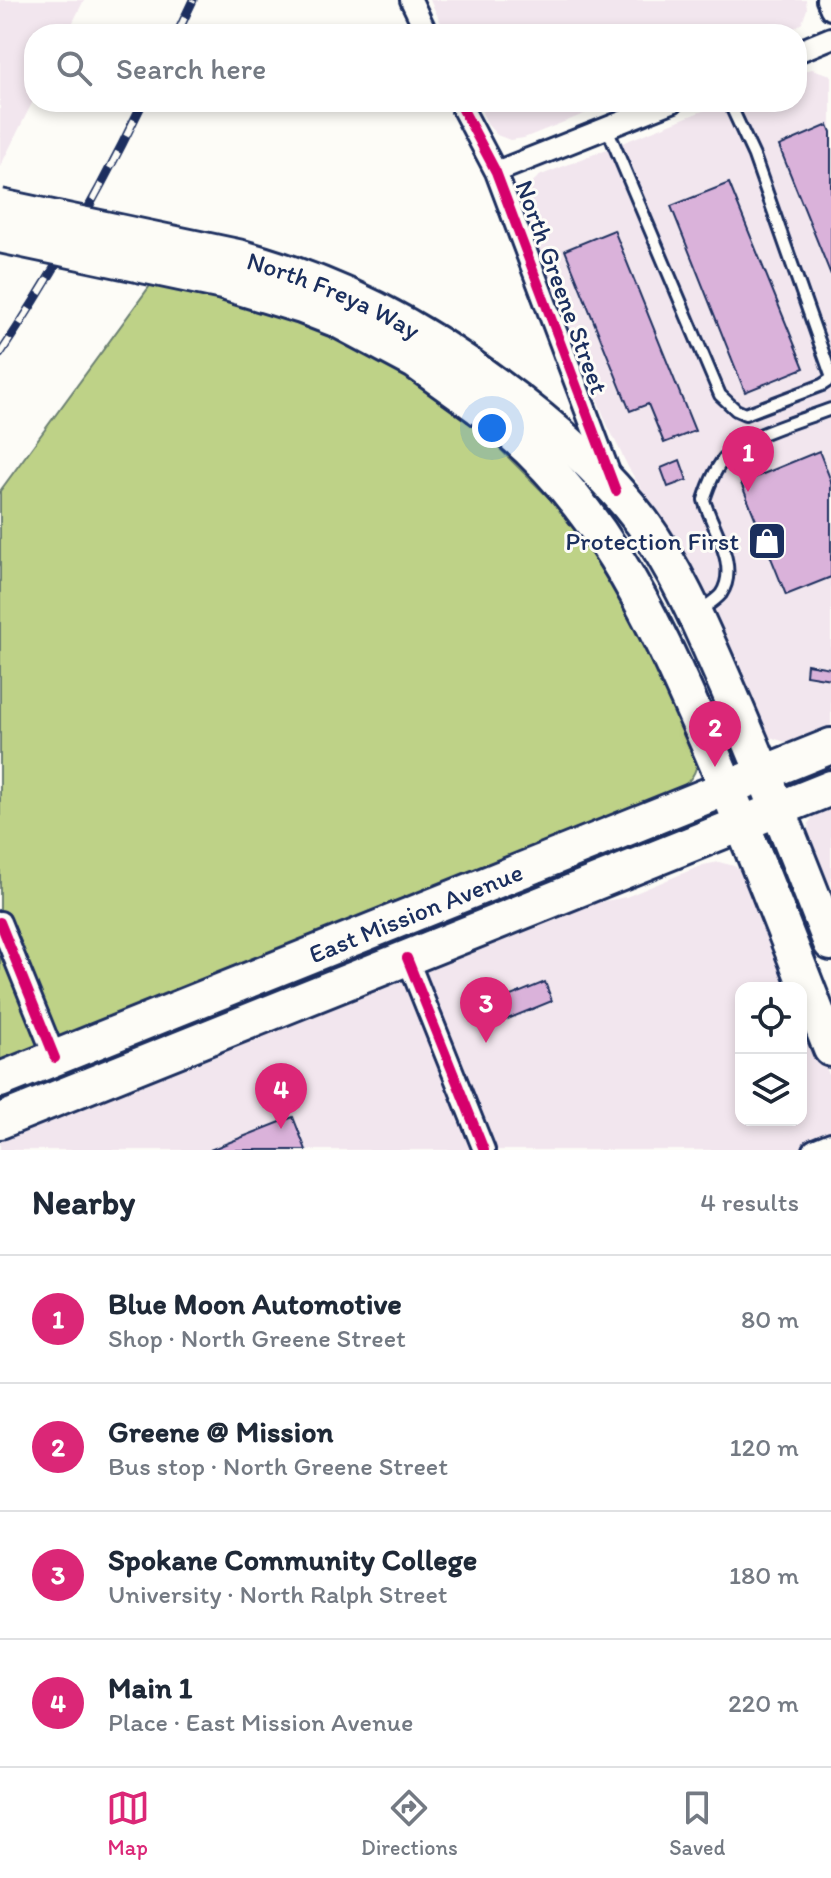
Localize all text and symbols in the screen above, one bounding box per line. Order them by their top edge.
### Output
search box [24,24,807,112]
icon: search [52,46,96,90]
text: Search here [116,50,266,87]
street label: North Greene Street [508,176,616,398]
street label: North Freya Way [243,244,426,346]
your location [472,408,512,448]
pin: 1 [722,426,774,492]
shop icon: Protection First [746,520,788,562]
place label: Protection First [565,525,739,557]
pin: 2 [689,701,741,767]
street label: East Mission Avenue [304,856,527,970]
pin: 3 [460,977,512,1043]
map controls [735,982,807,1126]
button: locate [735,982,807,1054]
button: layers [735,1054,807,1126]
pin: 4 [255,1063,307,1129]
text: Nearby [32,1182,135,1223]
text: 4 results [700,1186,799,1218]
text: Blue Moon Automotive [108,1285,402,1322]
text: 1 [52,1303,64,1335]
text: 80 m [741,1303,799,1335]
text: Shop · North Greene Street [108,1322,406,1354]
text: Greene @ Mission [108,1413,334,1450]
text: 2 [51,1431,65,1463]
text: 120 m [730,1431,799,1463]
text: Bus stop · North Greene Street [108,1450,448,1482]
text: Spokane Community College [108,1541,477,1578]
text: 3 [51,1559,65,1591]
text: 180 m [729,1559,799,1591]
text: University · North Ralph Street [108,1578,448,1610]
text: Main 1 [108,1669,193,1706]
text: 4 [50,1687,66,1719]
text: 220 m [728,1687,799,1719]
text: Place · East Mission Avenue [108,1706,413,1738]
tab: Map [106,1786,150,1861]
tab: Directions [361,1786,458,1861]
tab: Saved [669,1786,725,1861]

